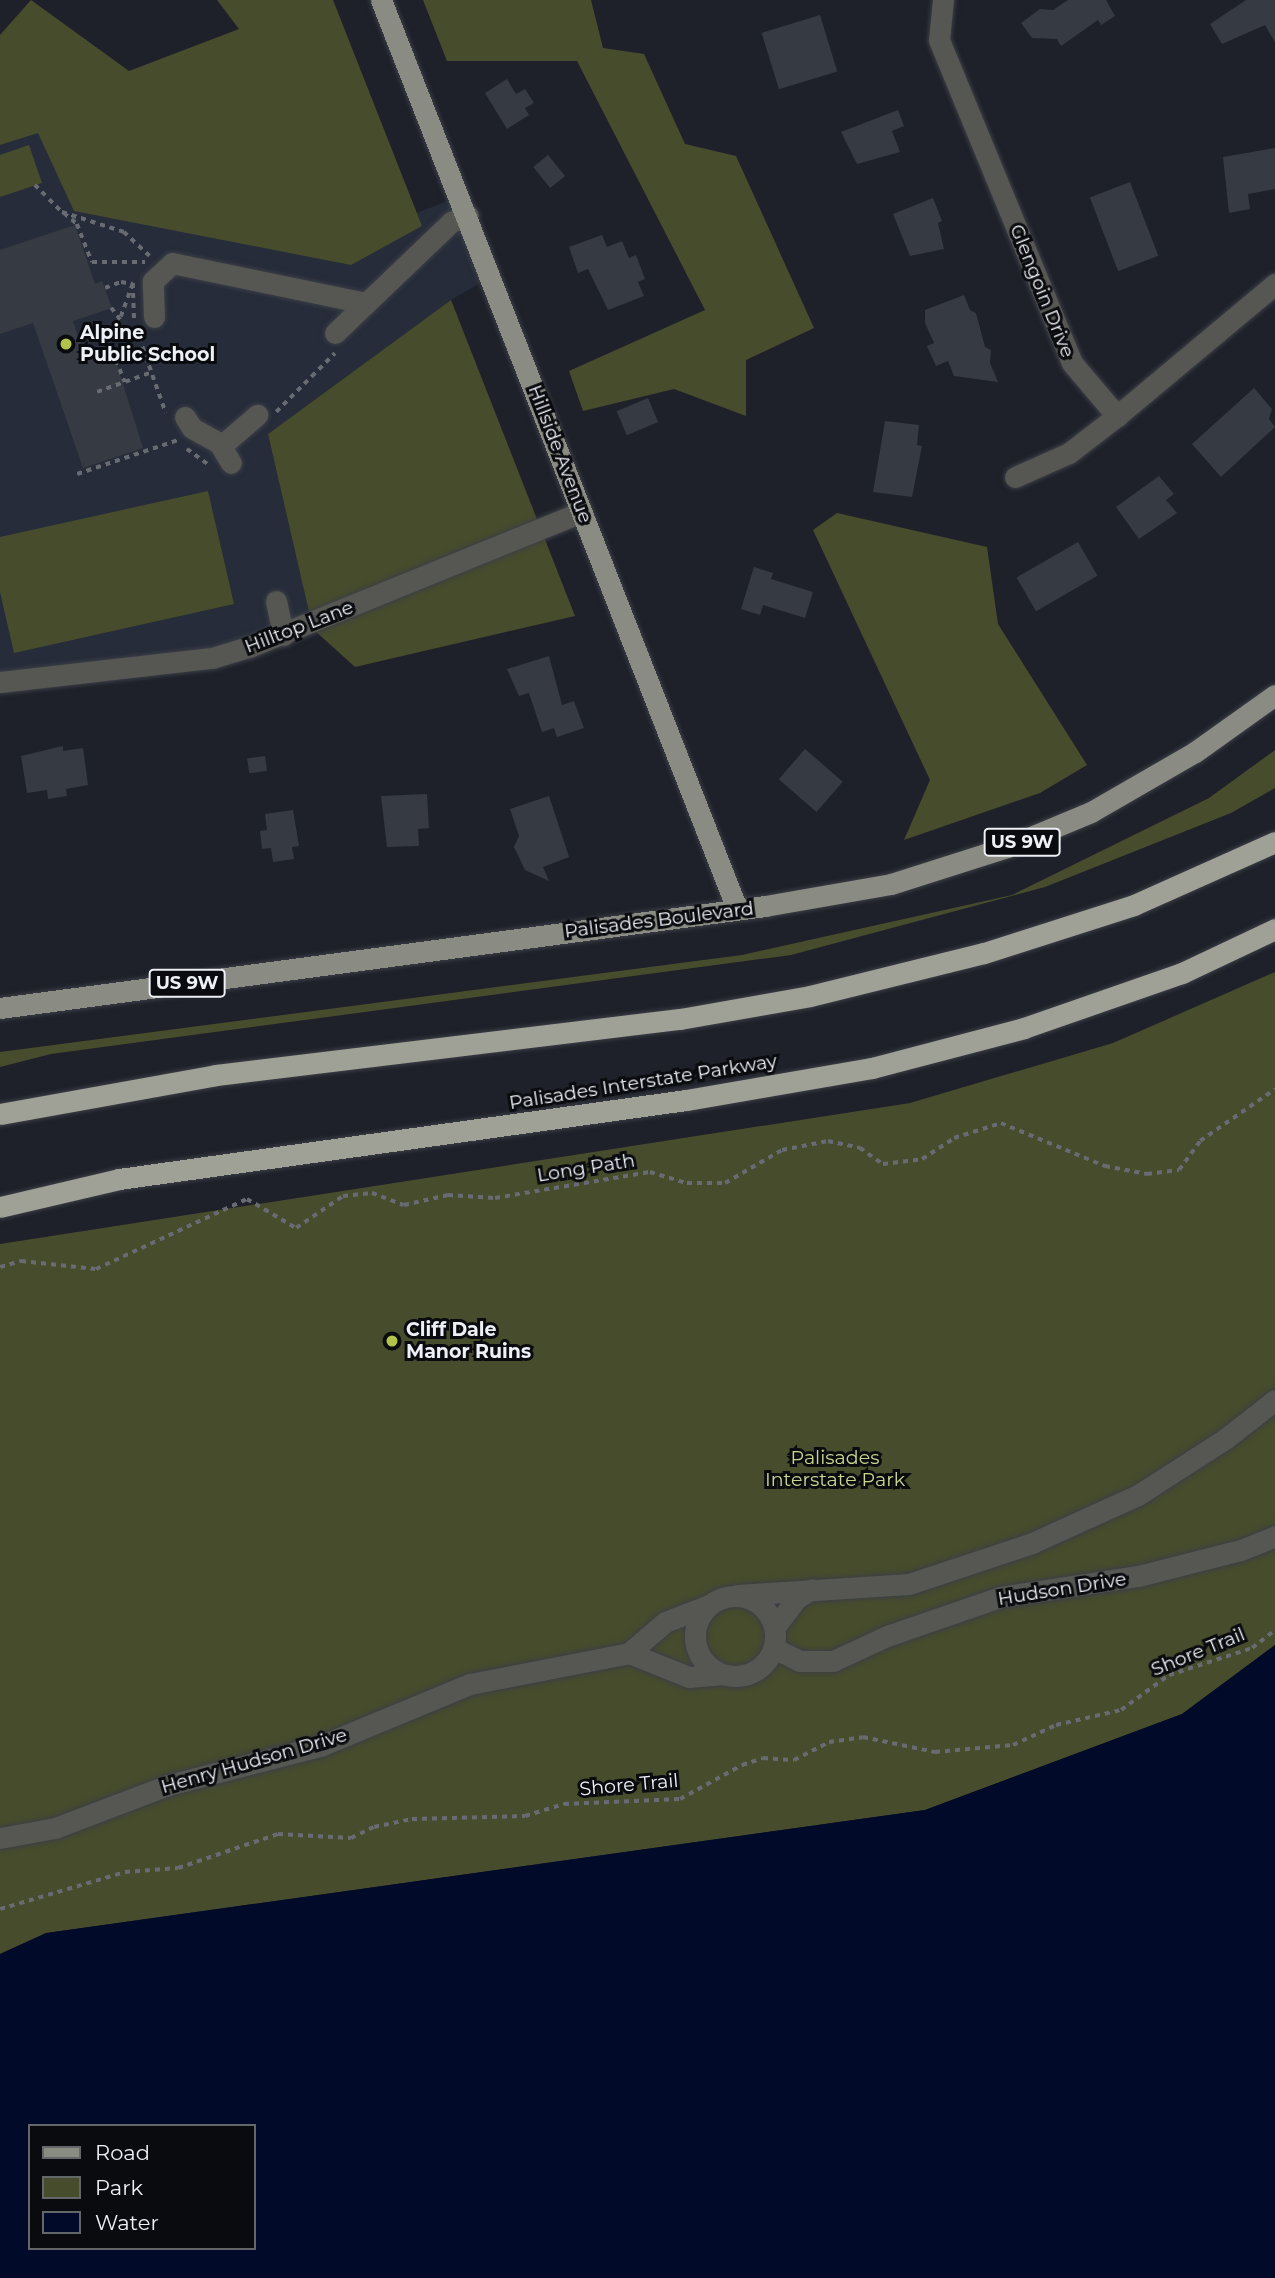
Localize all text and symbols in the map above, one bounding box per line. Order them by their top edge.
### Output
street label: Glengoin Drive [1005,221,1079,361]
place label: Alpine Public School [80,322,215,366]
marker: Alpine Public School [58,336,74,352]
street label: Hillside Avenue [523,382,597,526]
street label: Hilltop Lane [241,596,357,658]
road number: US 9W [984,828,1060,856]
street label: Palisades Boulevard [563,897,755,943]
road number: US 9W [148,968,226,998]
street label: Palisades Interstate Parkway [507,1050,779,1114]
street label: Long Path [535,1149,637,1187]
place label: Cliff Dale Manor Ruins [406,1319,531,1363]
marker: Cliff Dale Manor Ruins [384,1333,400,1349]
park label: Palisades Interstate Park [765,1447,905,1491]
street label: Hudson Drive [996,1568,1128,1610]
street label: Shore Trail [1148,1623,1248,1681]
street label: Henry Hudson Drive [158,1724,350,1798]
street label: Shore Trail [579,1769,679,1801]
legend [28,2124,256,2250]
text: Road [95,2140,150,2165]
text: Park [95,2175,143,2200]
text: Water [95,2210,159,2235]

